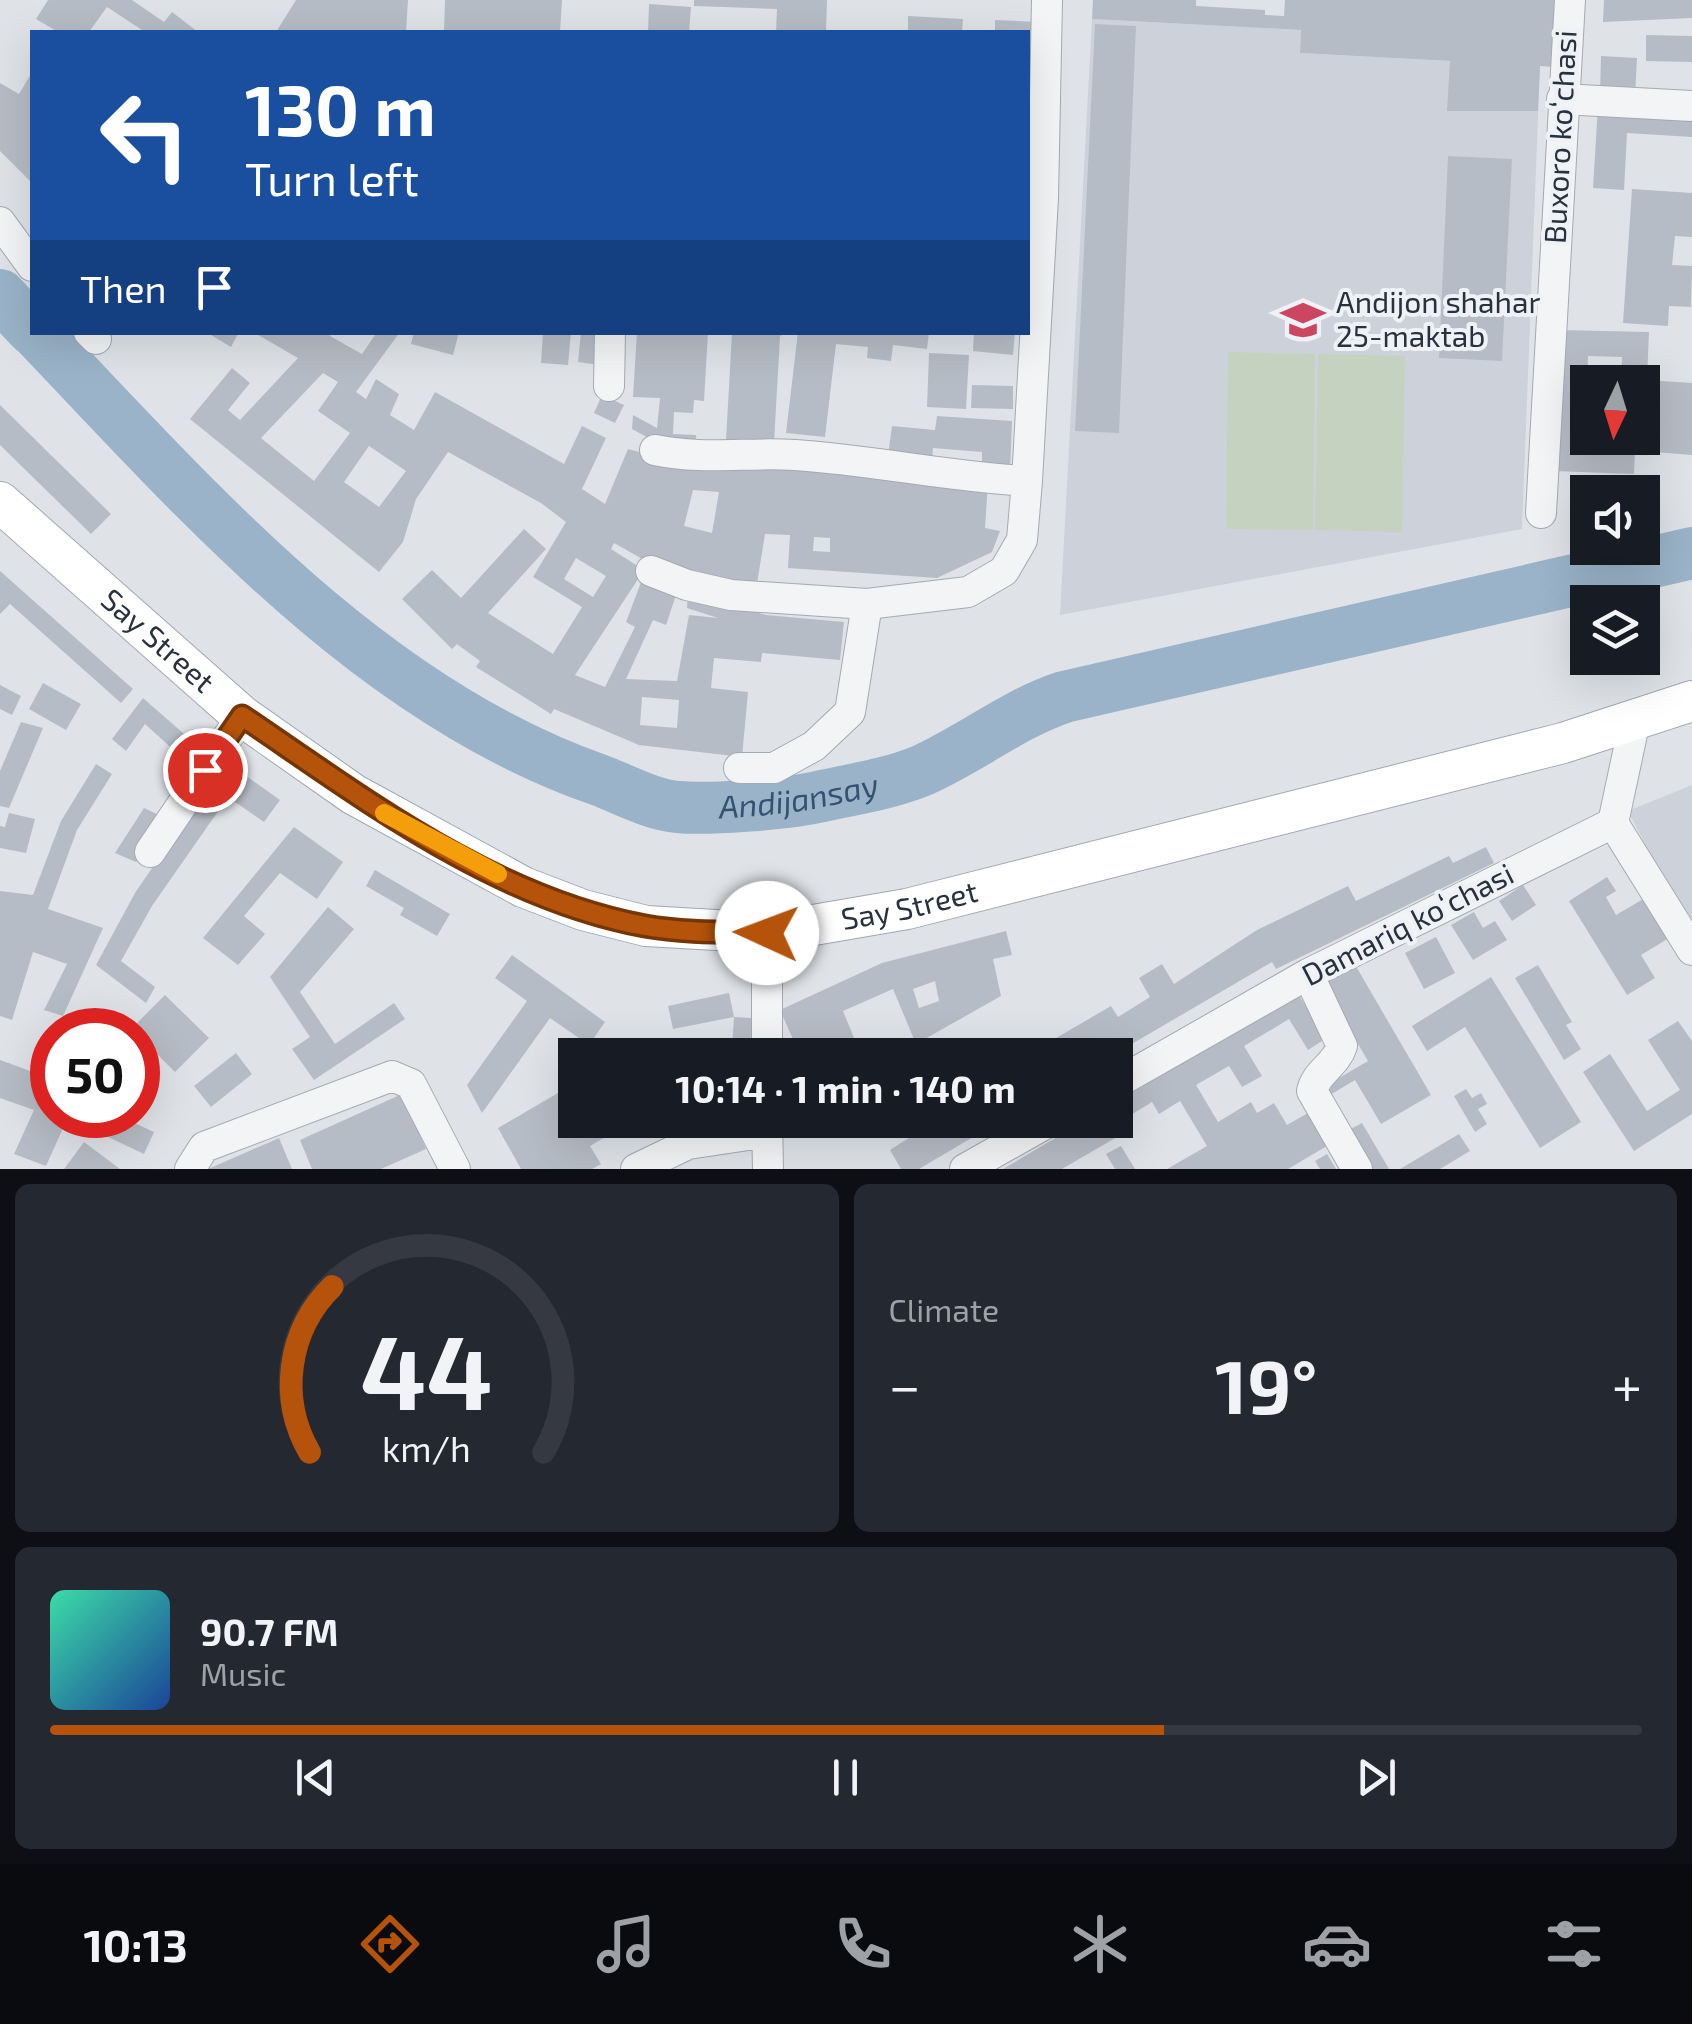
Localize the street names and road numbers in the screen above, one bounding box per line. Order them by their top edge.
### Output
street label: Buxoro koʻchasi [1535,29,1583,244]
street label: Say Street [95,580,223,699]
street label: Damariq koʻchasi [1295,854,1519,992]
street label: Say Street [838,872,981,936]

